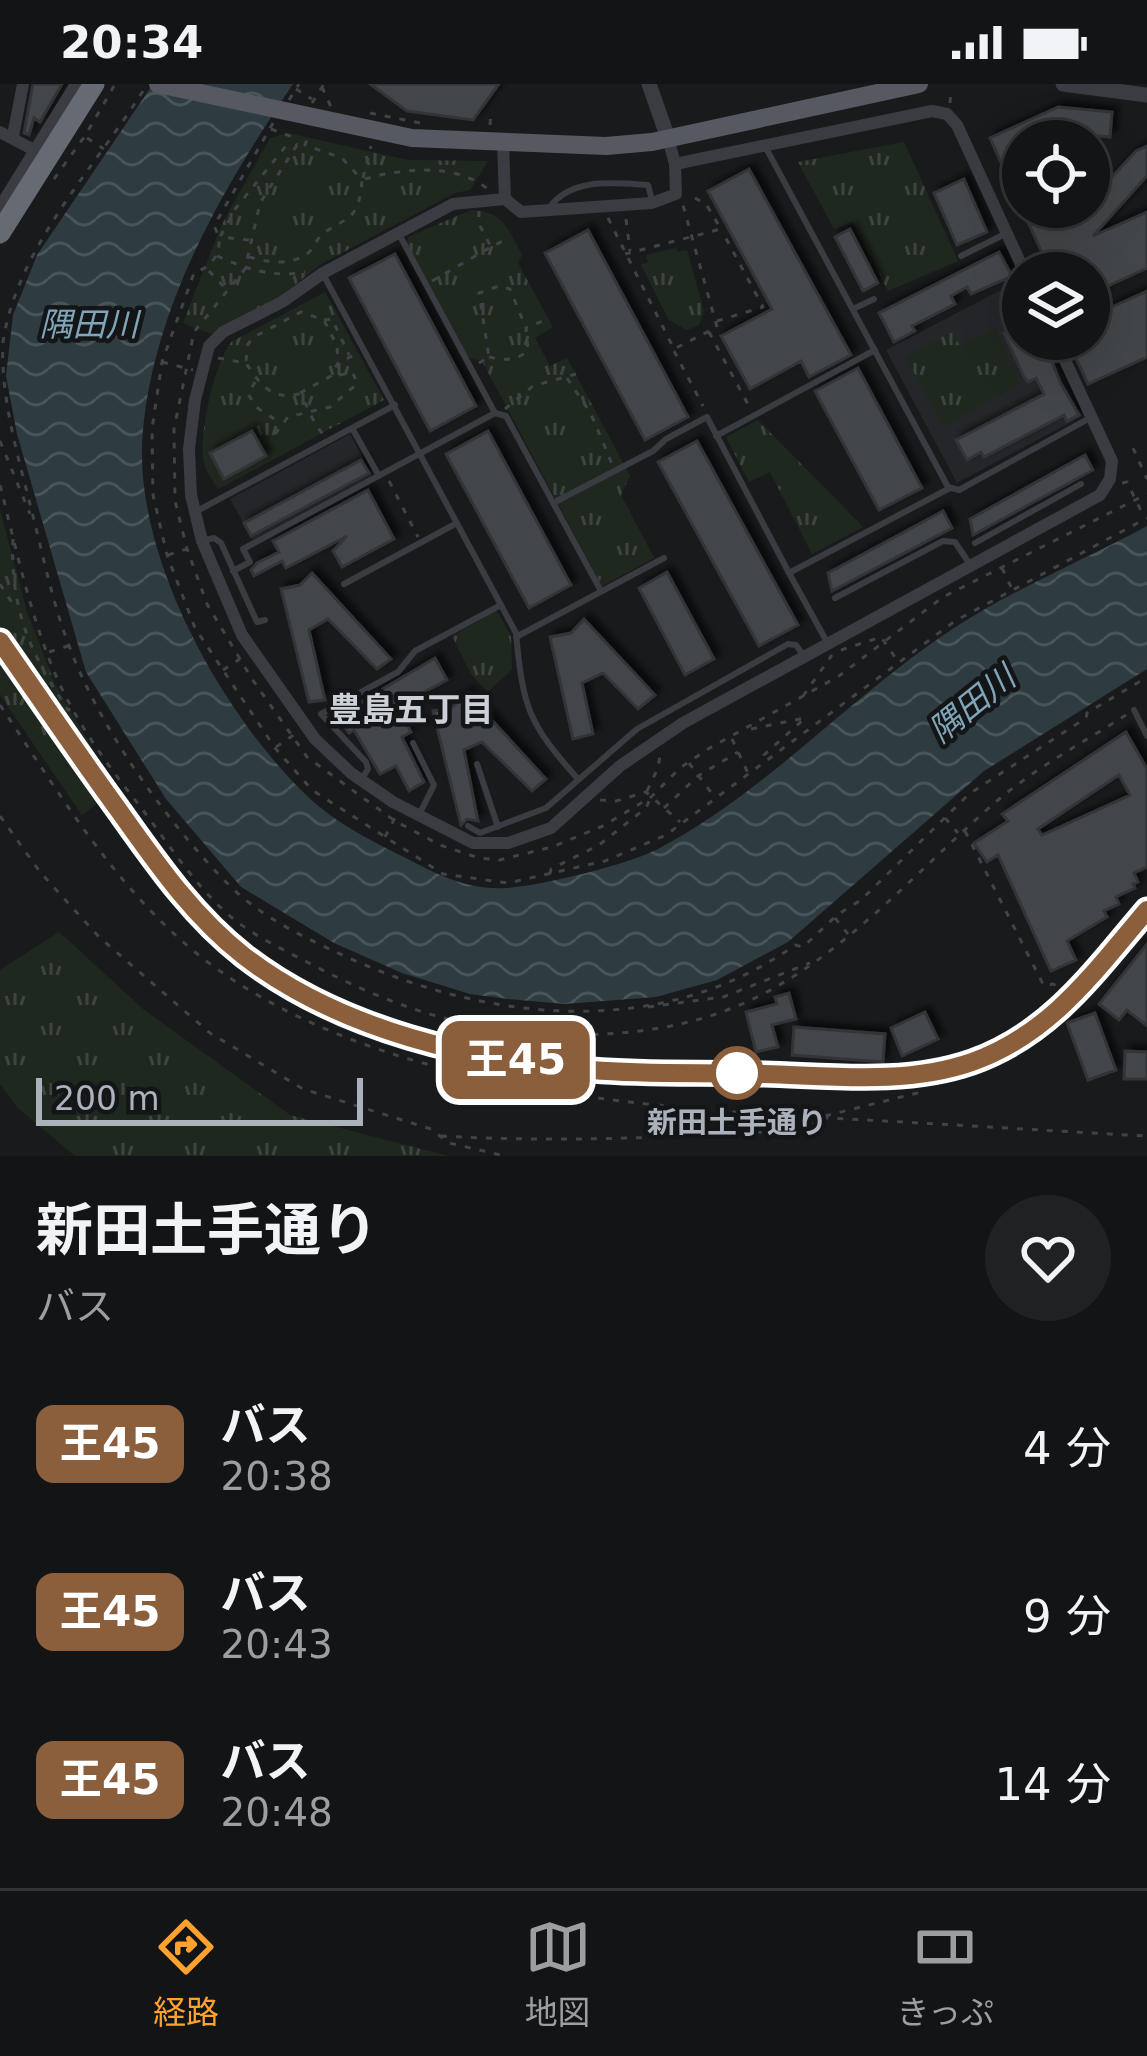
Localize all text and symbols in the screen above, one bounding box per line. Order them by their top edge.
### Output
text: 20:34 [60,16,203,69]
map controls [1002,120,1110,360]
button: locate [1002,120,1110,228]
button: layers [1002,252,1110,360]
water label: 隅田川 [40,305,142,344]
water label: 隅田川 [921,656,1025,750]
district label: 豊島五丁目 [329,690,494,729]
line badge: 王45 [447,1021,585,1099]
text: 王45 [466,1035,566,1084]
marker: 新田土手通り [712,1048,762,1098]
scale bar [36,1072,363,1125]
text: 200 m [54,1079,160,1118]
place label: 新田土手通り [647,1105,827,1140]
button: heart [985,1195,1111,1321]
text: 新田土手通り [36,1197,378,1263]
text: バス [36,1284,114,1329]
text: バス [220,1399,310,1452]
text: 王45 [60,1419,160,1468]
text: 4 分 [1023,1422,1111,1475]
text: 20:38 [220,1454,333,1499]
text: バス [220,1567,310,1620]
text: 王45 [60,1587,160,1636]
text: 9 分 [1023,1590,1111,1643]
text: 20:43 [220,1622,333,1667]
text: バス [220,1735,310,1788]
text: 王45 [60,1755,160,1804]
text: 14 分 [994,1758,1111,1811]
text: 20:48 [220,1790,333,1835]
tab: 経路 [153,1914,219,2034]
tab: 地図 [525,1914,591,2034]
tab: きっぷ [896,1914,994,2034]

